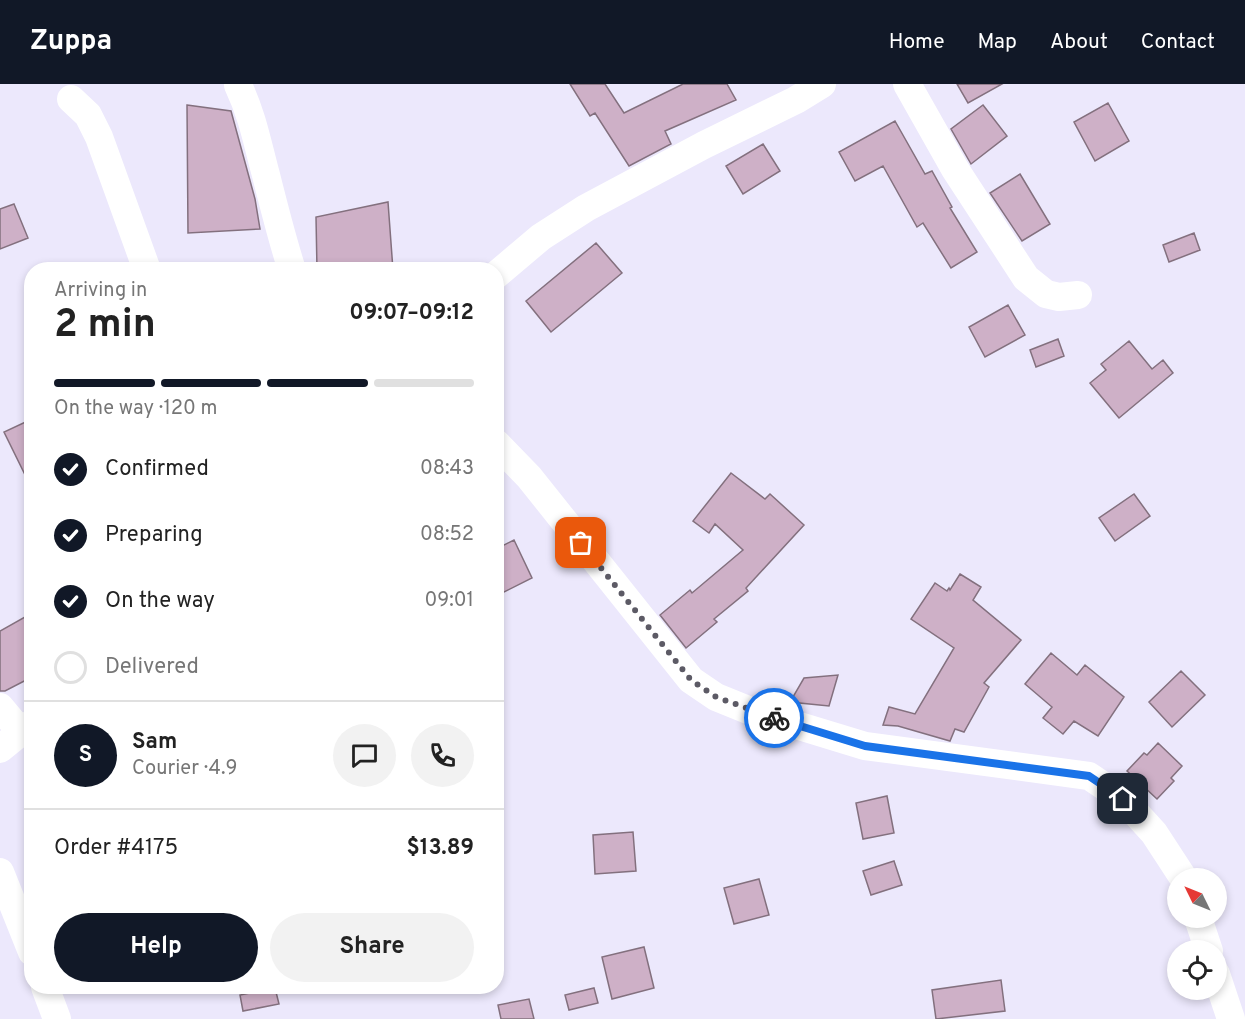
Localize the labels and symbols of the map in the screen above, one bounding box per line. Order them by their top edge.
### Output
pin [555,517,606,568]
courier [744,688,804,748]
pin [1097,773,1148,824]
north arrow [1167,868,1227,928]

